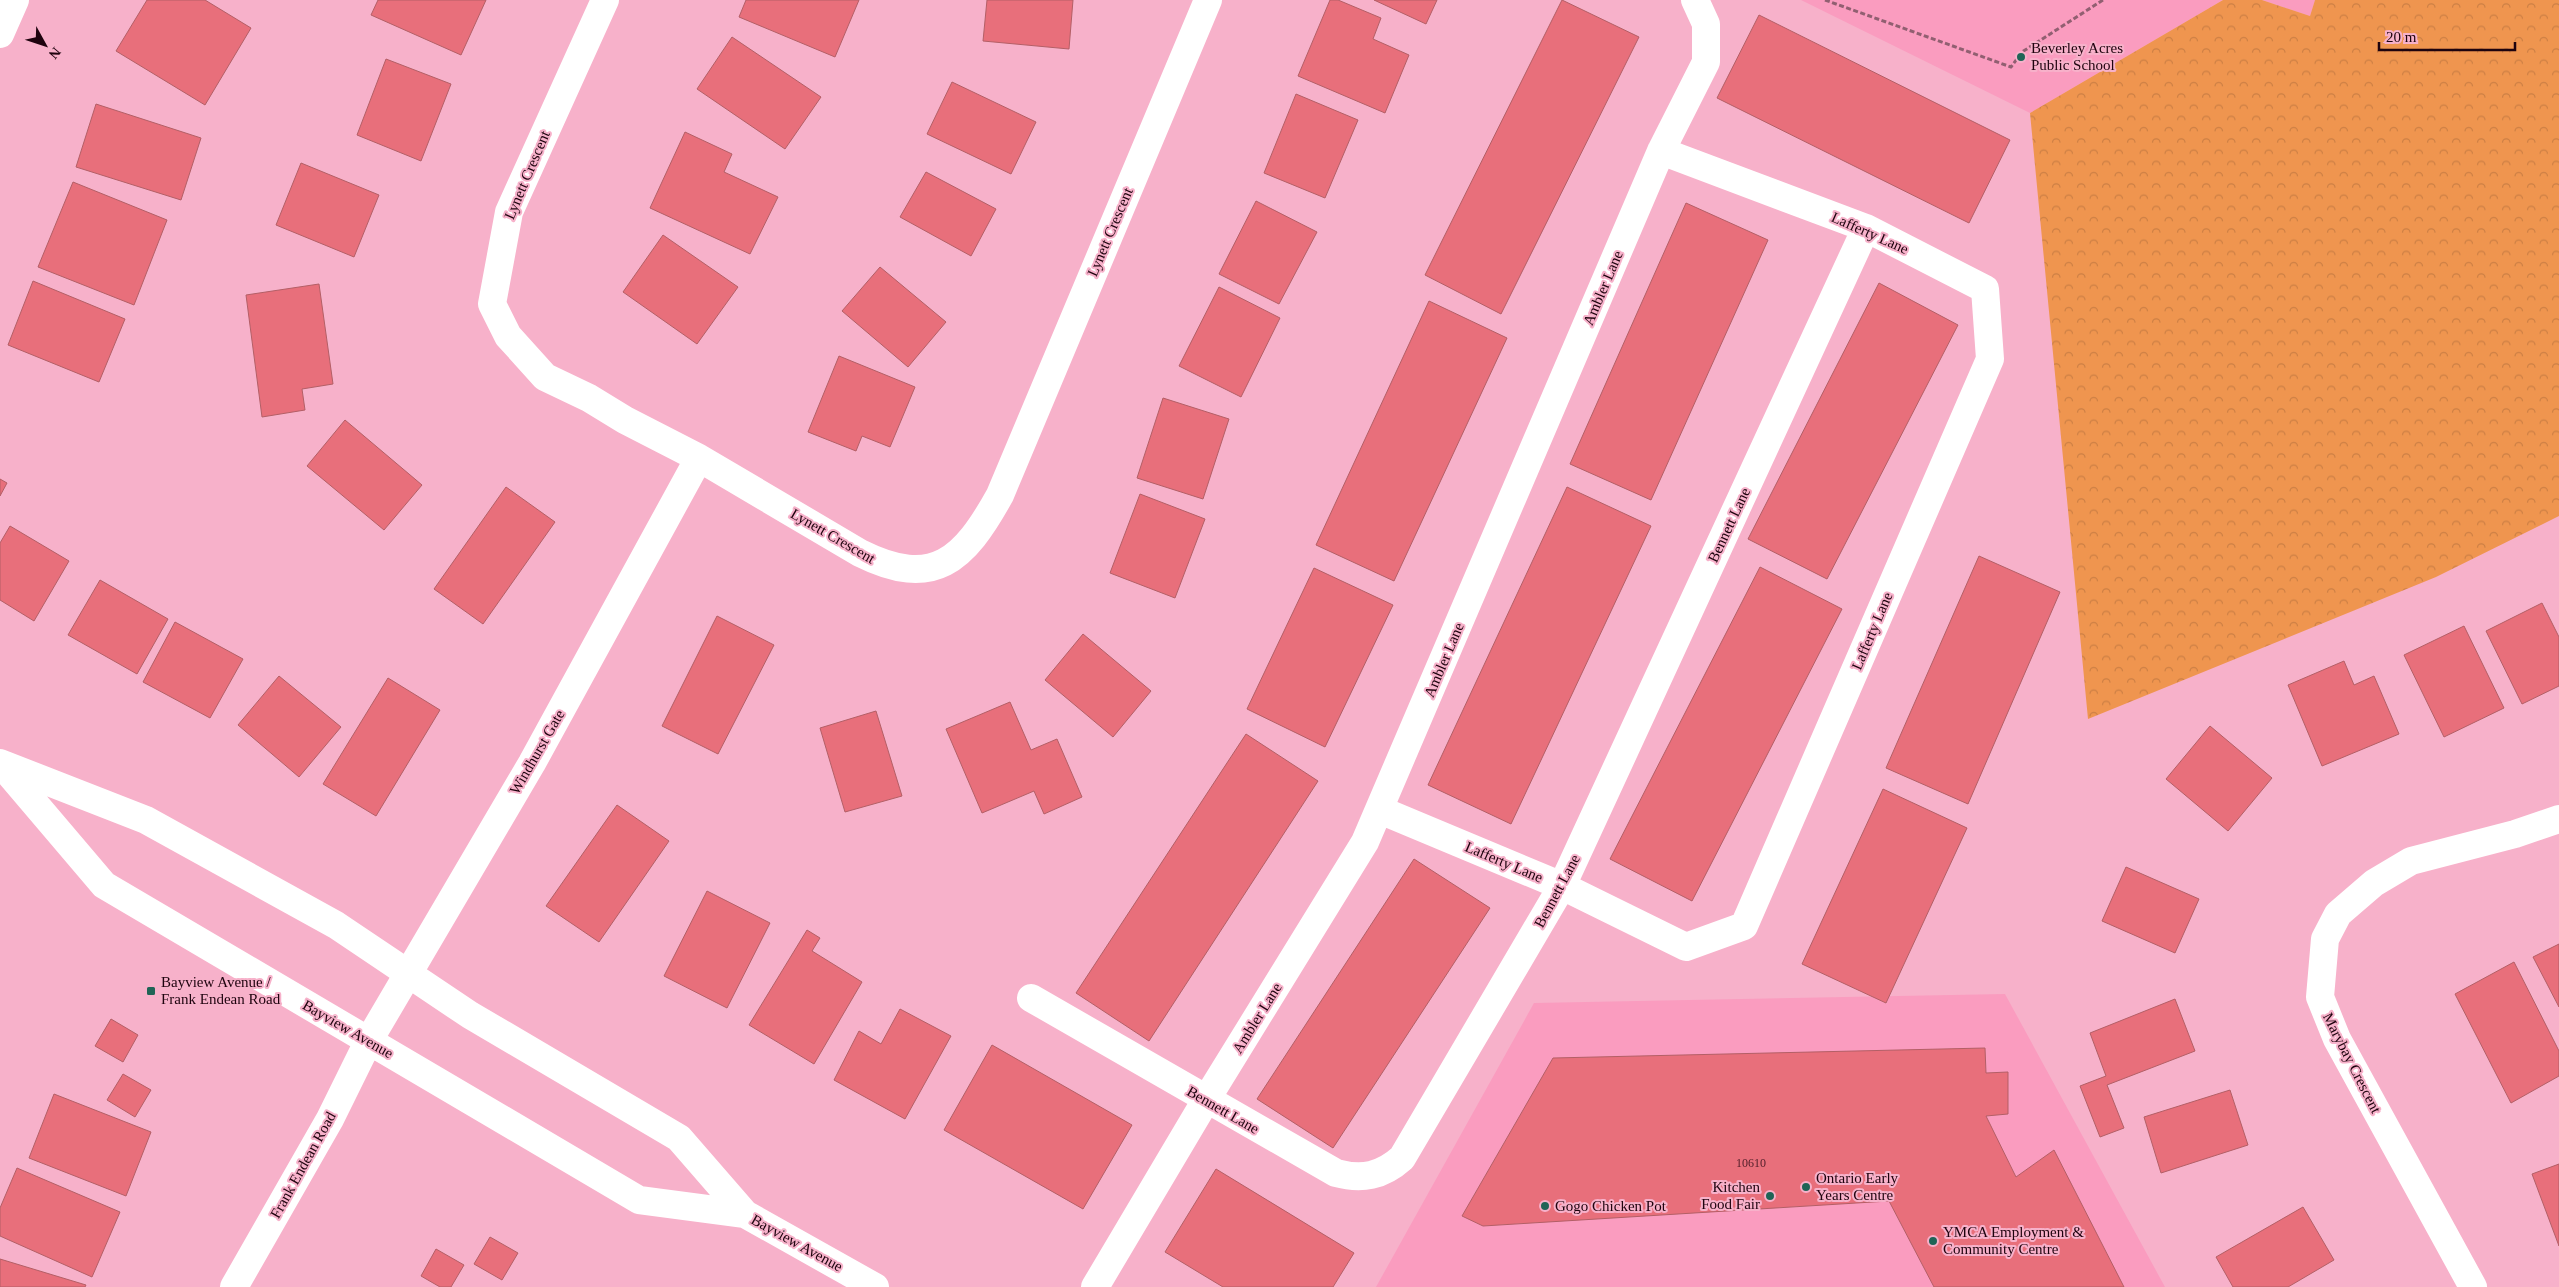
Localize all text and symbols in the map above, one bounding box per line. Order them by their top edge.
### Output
north arrow [20,20,70,70]
scale bar [2379,20,2515,52]
text: 20 m [2386,29,2417,45]
place label: Beverley Acres Public School [2031,40,2123,73]
text: N [46,44,64,62]
marker: Beverley Acres Public School [2015,51,2027,63]
street label: Lynett Crescent [501,128,553,222]
street label: Lynett Crescent [1084,185,1136,279]
street label: Lafferty Lane [1829,209,1911,257]
street label: Ambler Lane [1580,248,1626,328]
street label: Bennett Lane [1705,485,1753,565]
street label: Lynett Crescent [788,505,879,567]
street label: Lafferty Lane [1848,590,1896,672]
street label: Ambler Lane [1421,620,1467,700]
street label: Windhurst Gate [506,707,568,797]
street label: Lafferty Lane [1463,838,1545,886]
street label: Bennett Lane [1531,851,1583,930]
place label: Bayview Avenue / Frank Endean Road [161,974,281,1007]
street label: Ambler Lane [1229,980,1285,1056]
marker: Bayview Avenue / Frank Endean Road [145,985,157,997]
street label: Bayview Avenue [300,997,396,1062]
street label: Marybay Crescent [2320,1010,2385,1117]
street label: Bennett Lane [1184,1083,1262,1137]
street label: Frank Endean Road [267,1109,339,1221]
house number: 10610 [1736,1156,1766,1170]
place label: Ontario Early Years Centre [1816,1170,1899,1203]
place label: Kitchen Food Fair [1701,1179,1760,1212]
marker: Ontario Early Years Centre [1800,1181,1812,1193]
marker: Kitchen Food Fair [1764,1190,1776,1202]
place label: Gogo Chicken Pot [1555,1198,1667,1214]
marker: Gogo Chicken Pot [1539,1200,1551,1212]
street label: Bayview Avenue [749,1211,846,1275]
place label: YMCA Employment & Community Centre [1943,1224,2084,1257]
marker: YMCA Employment & Community Centre [1927,1235,1939,1247]

